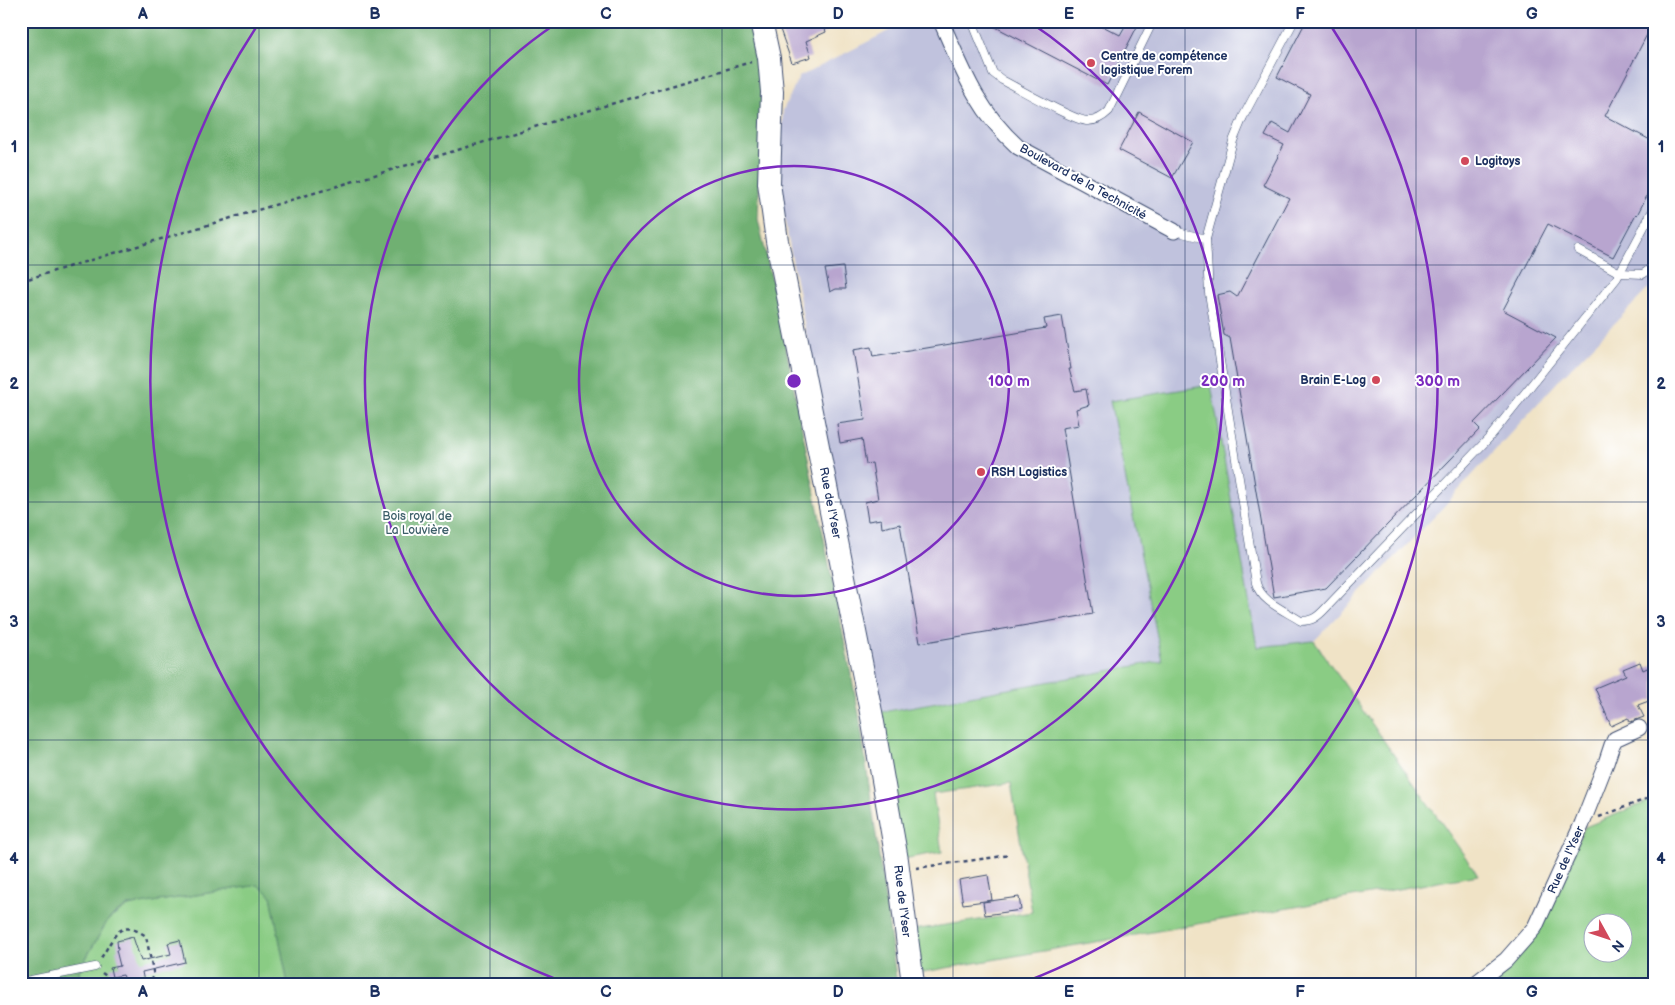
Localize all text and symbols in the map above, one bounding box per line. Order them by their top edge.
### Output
text: A [137,5,148,24]
text: B [369,5,381,24]
text: C [600,5,612,24]
text: D [832,5,844,24]
text: E [1064,5,1074,24]
text: F [1295,5,1305,24]
text: G [1526,5,1538,24]
place label: Centre de compétence logistique Forem [1101,49,1228,78]
marker: Centre de compétence logistique Forem [1085,57,1097,69]
text: 1 [11,138,17,157]
text: 1 [1658,138,1664,157]
street label: Boulevard de la Technicité [1017,141,1149,223]
place label: Logitoys [1475,154,1520,169]
marker: Logitoys [1459,155,1471,167]
centre of rings [785,372,803,390]
text: 100 m [988,372,1030,391]
text: 200 m [1201,372,1245,391]
text: 300 m [1416,372,1460,391]
place label: Brain E-Log [1300,373,1366,388]
marker: Brain E-Log [1370,374,1382,386]
text: 2 [9,375,19,394]
text: 2 [1656,375,1666,394]
place label: RSH Logistics [991,465,1067,480]
street label: Rue de l'Yser [816,466,844,541]
marker: RSH Logistics [975,466,987,478]
park label: Bois royal de La Louvière [382,509,452,538]
text: 3 [9,613,19,632]
text: 3 [1656,613,1666,632]
street label: Rue de l'Yser [1544,823,1588,896]
text: 4 [9,850,19,869]
text: 4 [1656,850,1666,869]
street label: Rue de l'Yser [890,864,914,939]
north arrow [1582,912,1632,962]
text: N [1608,937,1627,956]
text: A [137,983,148,1002]
text: B [369,983,381,1002]
text: C [600,983,612,1002]
text: D [832,983,844,1002]
text: E [1064,983,1074,1002]
text: F [1295,983,1305,1002]
text: G [1526,983,1538,1002]

